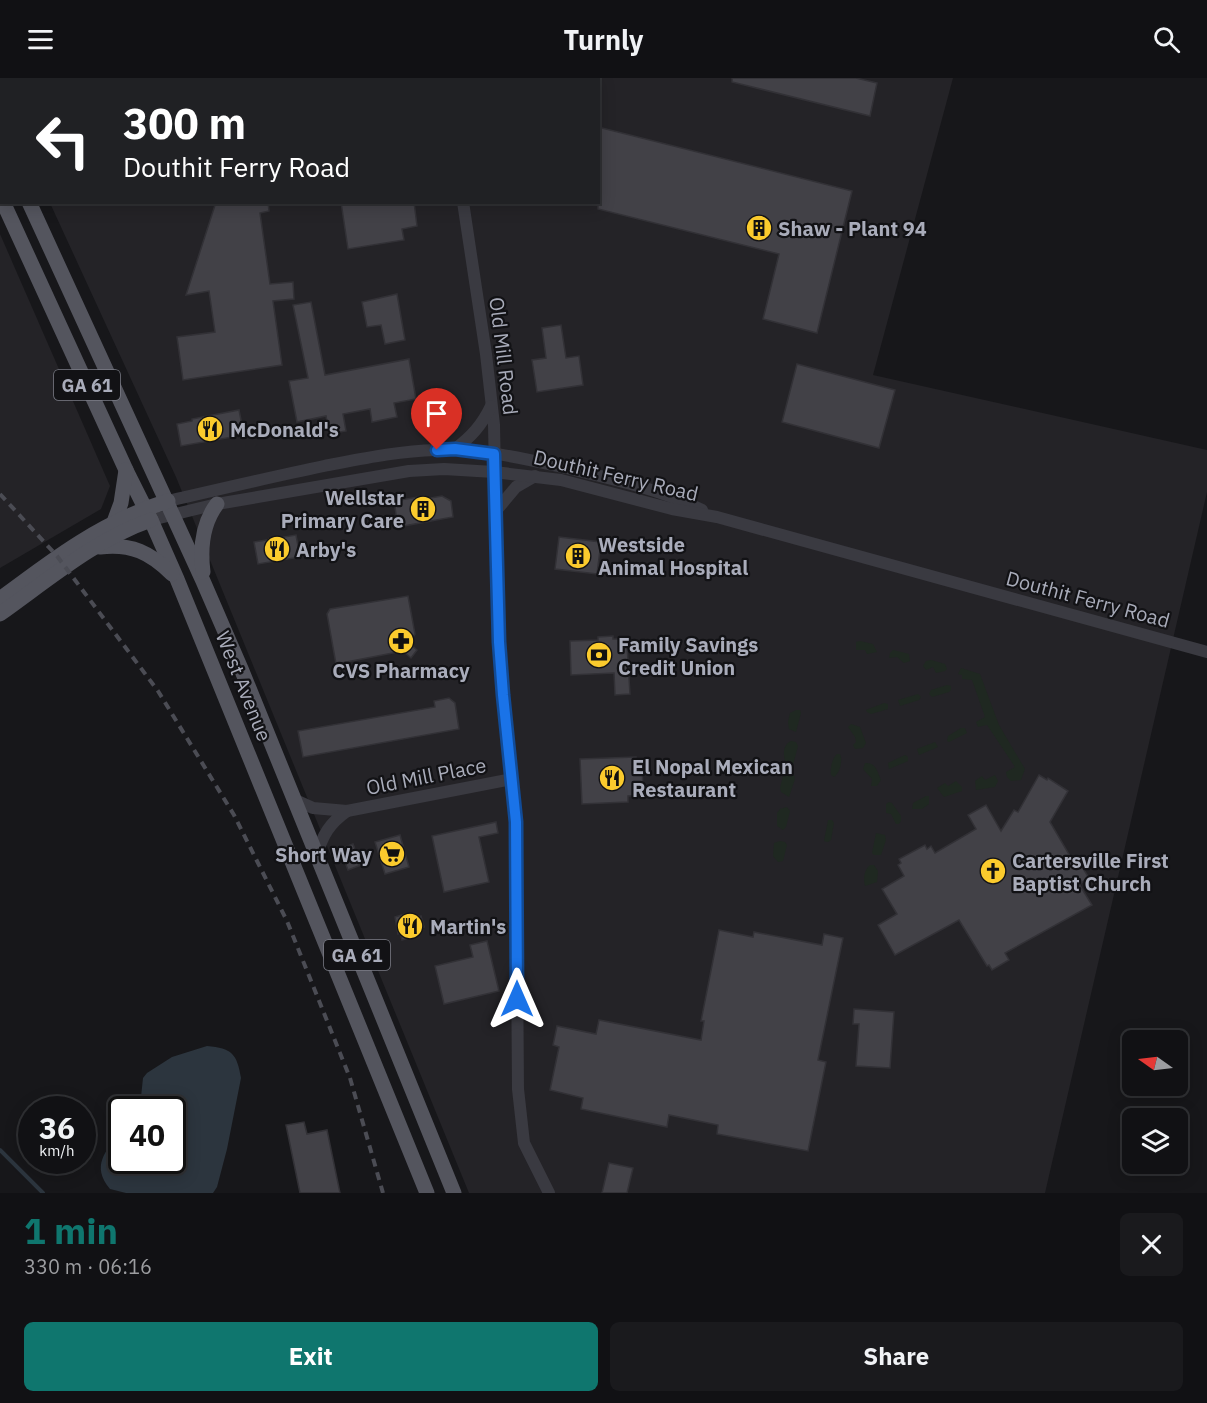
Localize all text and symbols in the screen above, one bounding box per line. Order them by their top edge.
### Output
text: Turnly [563,22,644,57]
icon: menu [24,23,57,56]
icon: search [1150,23,1183,56]
text: 300 m [123,96,246,151]
icon: left [24,102,102,180]
text: Douthit Ferry Road [123,149,350,184]
building icon: Shaw - Plant 94 [744,213,774,243]
place label: Shaw - Plant 94 [778,215,927,242]
street label: Old Mill Road [483,295,525,417]
road number: GA 61 [54,370,120,400]
pin [411,388,462,450]
icon: arrive [420,397,453,430]
restaurant icon: McDonald's [195,414,225,444]
place label: McDonald's [230,416,339,443]
street label: Douthit Ferry Road [531,443,701,507]
place label: Wellstar Primary Care [281,484,404,534]
building icon: Wellstar Primary Care [408,494,438,524]
place label: Westside Animal Hospital [598,531,748,581]
restaurant icon: Arby's [262,534,292,564]
place label: Arby's [296,536,356,563]
building icon: Westside Animal Hospital [563,541,593,571]
street label: Douthit Ferry Road [1003,564,1173,634]
pharmacy icon: CVS Pharmacy [386,626,416,656]
street label: West Avenue [210,627,278,745]
place label: Family Savings Credit Union [618,631,758,681]
bank icon: Family Savings Credit Union [584,640,614,670]
place label: CVS Pharmacy [332,657,470,684]
street label: Old Mill Place [364,751,488,801]
place label: El Nopal Mexican Restaurant [632,753,793,803]
restaurant icon: El Nopal Mexican Restaurant [597,763,627,793]
supermarket icon: Short Way [377,839,407,869]
place label: Short Way [275,841,372,868]
place label: Cartersville First Baptist Church [1012,847,1169,897]
church icon: Cartersville First Baptist Church [978,856,1008,886]
restaurant icon: Martin's [395,911,425,941]
place label: Martin's [430,913,506,940]
road number: GA 61 [324,940,390,970]
position arrow [485,967,549,1031]
north arrow [1122,1030,1188,1096]
map controls [1122,1030,1188,1174]
speed limit sign: 40 [108,1096,186,1174]
text: 36 [39,1108,75,1147]
button: layers [1122,1108,1188,1174]
text: km/h [39,1141,75,1160]
text: 1 min [24,1207,118,1254]
button: close [1120,1213,1183,1276]
text: 330 m · 06:16 [24,1253,152,1280]
button: Exit [24,1322,598,1391]
button: Share [610,1322,1183,1391]

